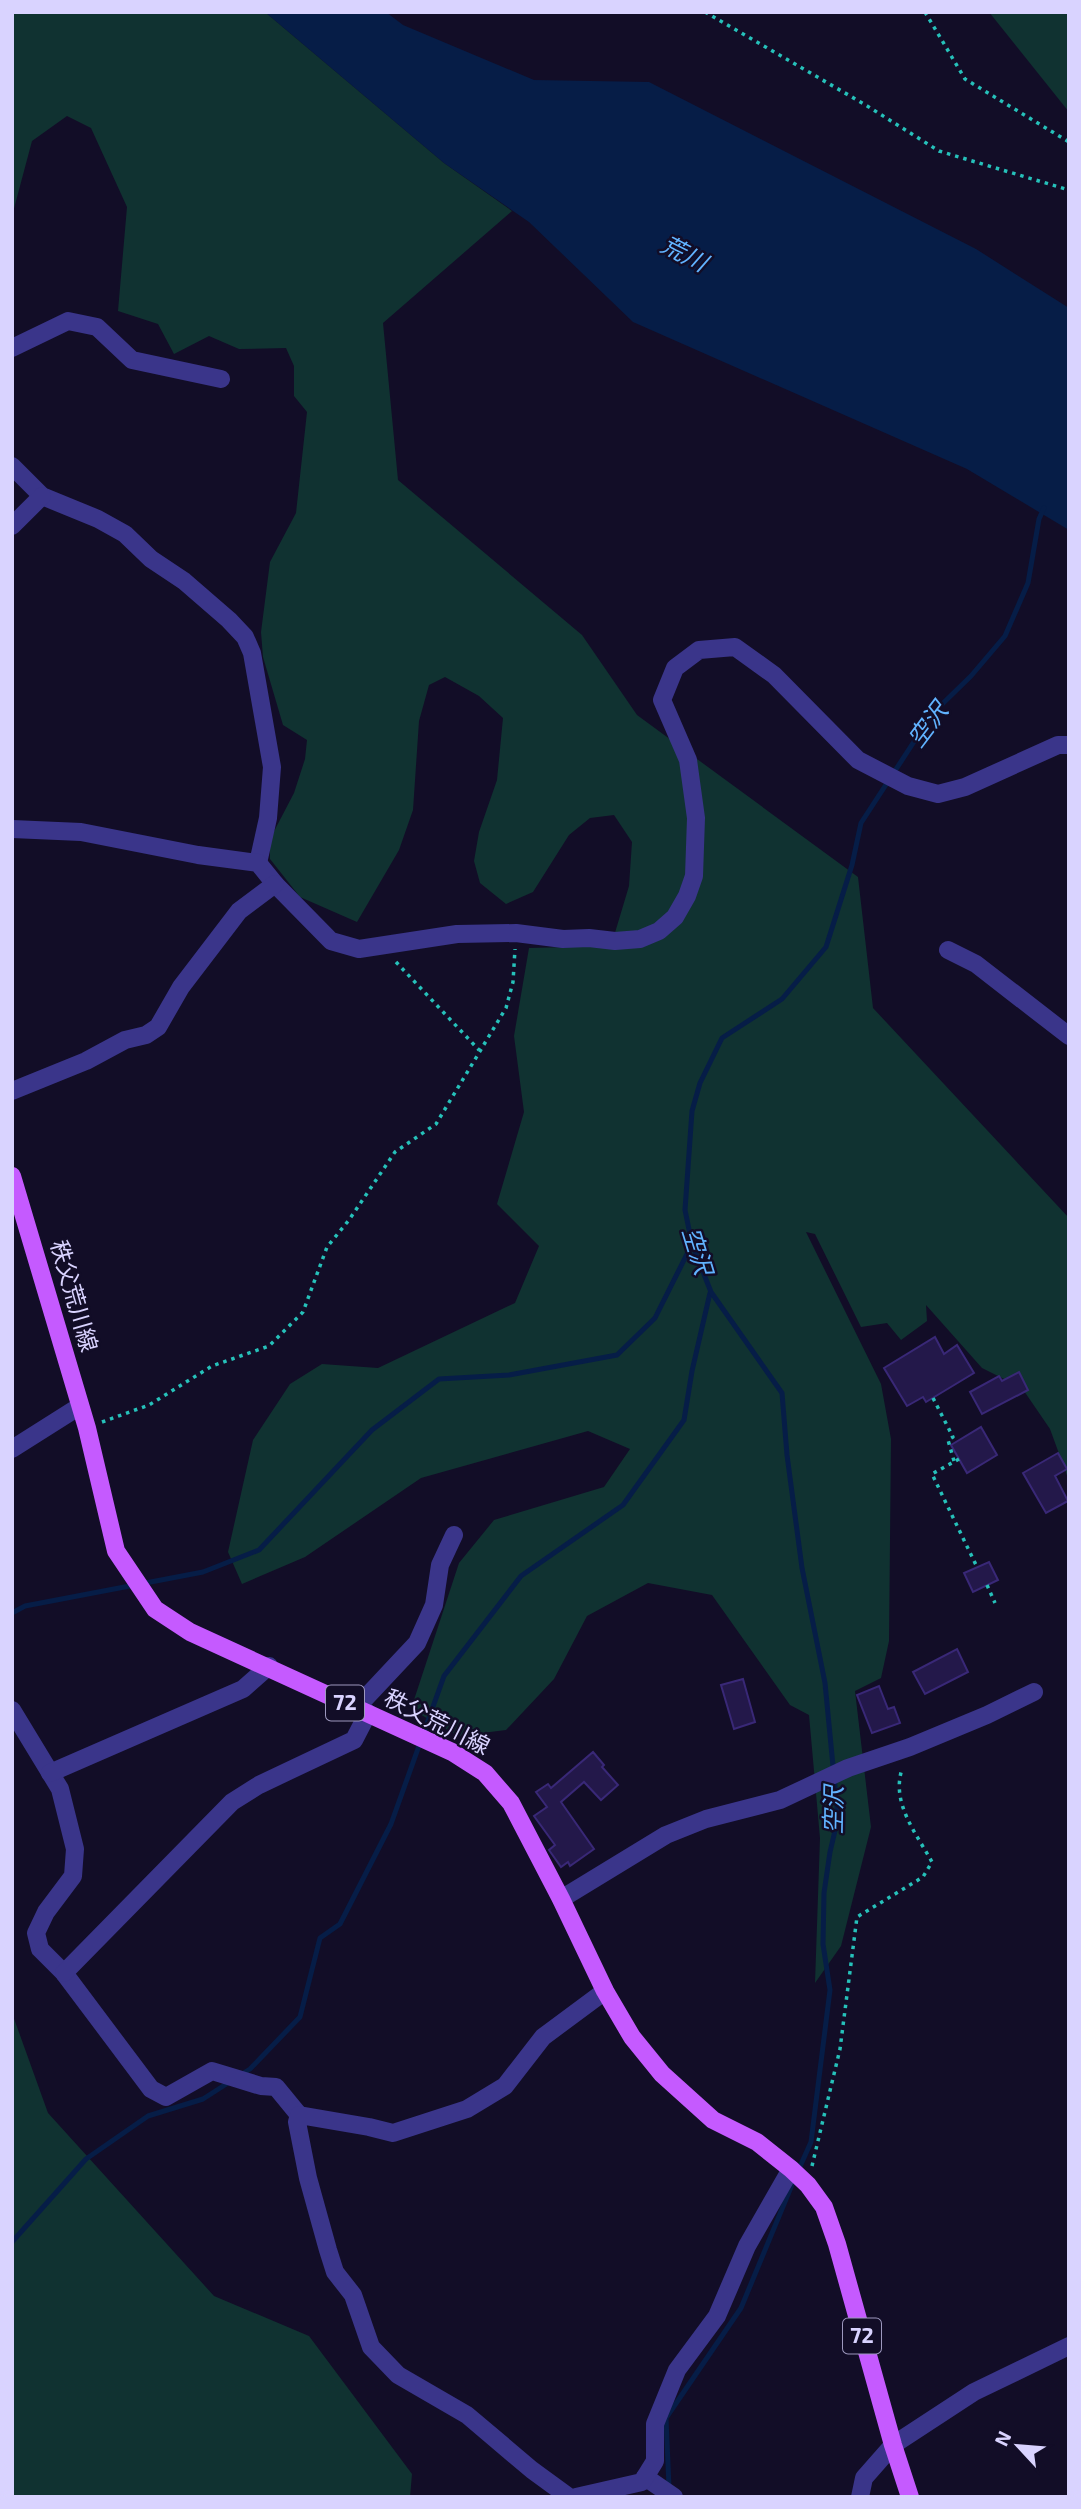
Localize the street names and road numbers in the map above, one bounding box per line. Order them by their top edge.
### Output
street label: 秩父荒川線 [46,1237,104,1355]
street label: 秩父荒川線 [380,1683,495,1760]
road number: 72 [326,1686,364,1720]
road number: 72 [843,2318,881,2354]

